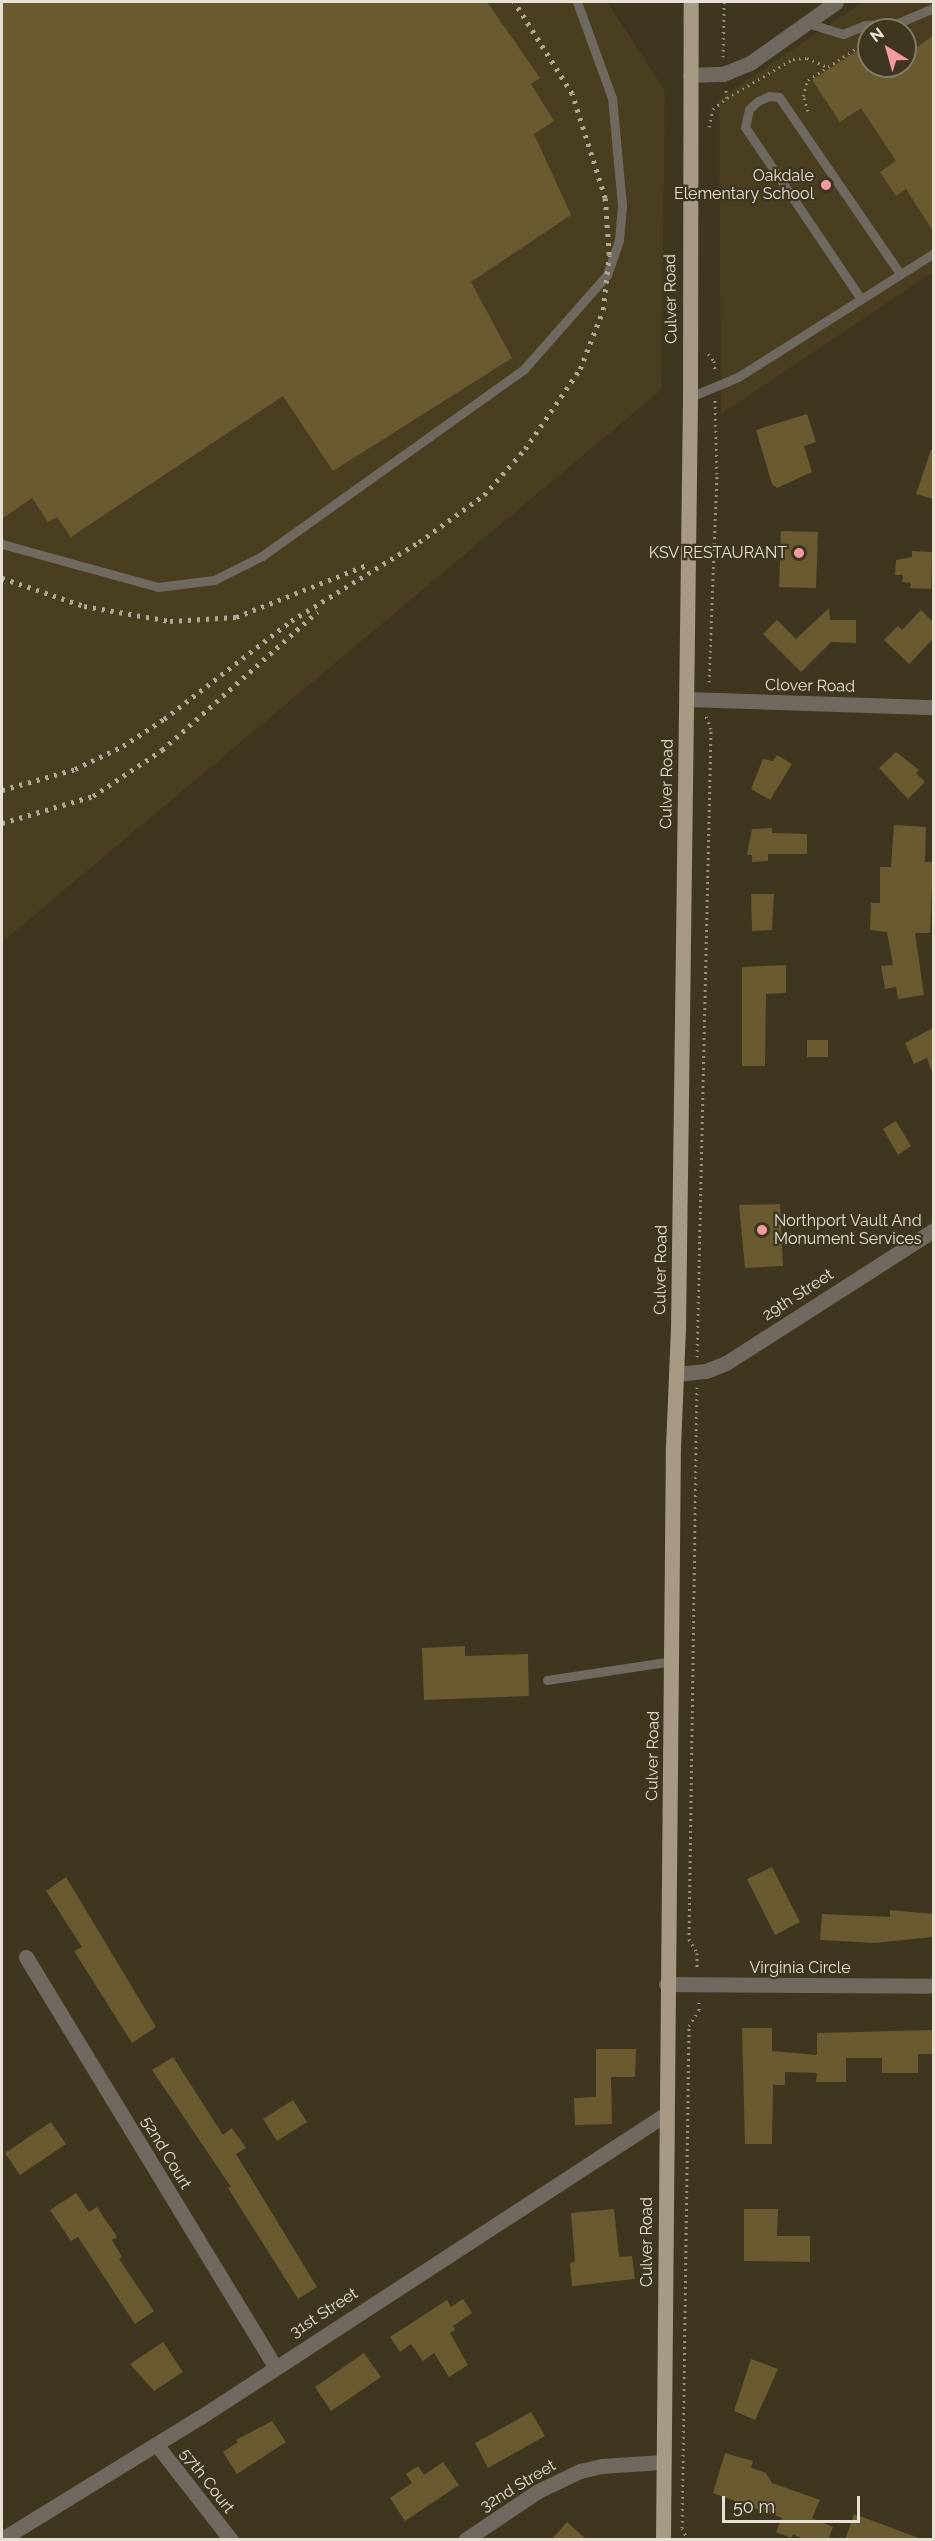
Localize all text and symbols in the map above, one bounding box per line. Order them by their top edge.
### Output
north arrow [857,18,917,78]
text: N [866,24,888,46]
place label: Oakdale Elementary School [674,166,814,204]
marker: Oakdale Elementary School [819,178,833,192]
street label: Culver Road [661,254,681,344]
place label: KSV RESTAURANT [648,543,787,563]
marker: KSV RESTAURANT [792,546,806,560]
street label: Clover Road [765,676,855,696]
street label: Culver Road [657,739,677,829]
place label: Northport Vault And Monument Services [774,1211,923,1249]
marker: Northport Vault And Monument Services [755,1223,769,1237]
street label: Culver Road [651,1225,671,1315]
street label: 29th Street [759,1265,837,1325]
street label: Culver Road [643,1711,663,1801]
street label: Virginia Circle [749,1958,851,1978]
street label: 52nd Court [137,2113,195,2193]
street label: Culver Road [637,2197,657,2287]
street label: 31st Street [287,2284,361,2342]
street label: 57th Court [176,2445,238,2517]
street label: 32nd Street [477,2456,559,2516]
scale bar [725,2484,863,2522]
text: 50 m [733,2496,775,2517]

